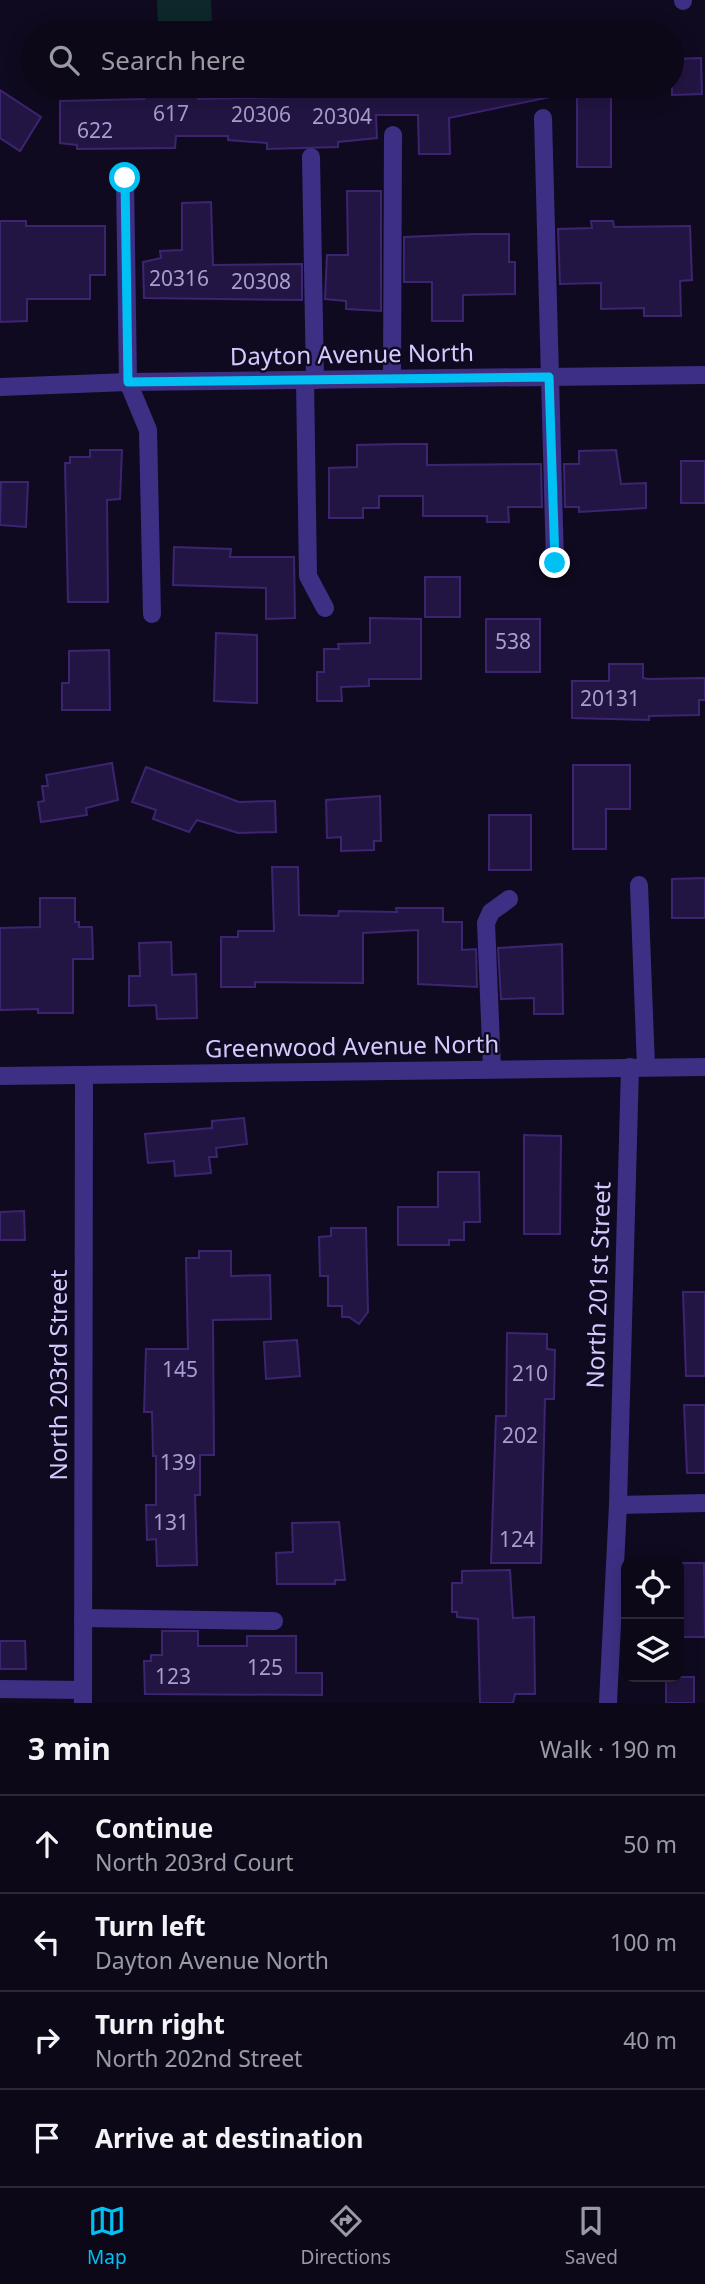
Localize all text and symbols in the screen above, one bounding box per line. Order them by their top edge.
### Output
search box [21,21,684,98]
icon: search [45,41,83,79]
text: Search here [101,42,246,78]
house number: 617 [153,99,189,127]
house number: 20306 [231,100,291,128]
house number: 20304 [312,102,372,130]
house number: 622 [77,116,113,144]
route start [109,162,140,193]
house number: 20316 [149,264,209,292]
house number: 20308 [231,267,291,295]
street label: Dayton Avenue North [230,335,474,372]
route end [539,547,570,578]
house number: 538 [495,627,531,655]
house number: 20131 [580,684,640,712]
street label: Greenwood Avenue North [205,1026,499,1065]
street label: North 201st Street [577,1181,618,1389]
street label: North 203rd Street [41,1269,74,1481]
house number: 145 [162,1355,198,1383]
house number: 210 [512,1359,548,1387]
house number: 202 [502,1421,538,1449]
house number: 139 [160,1448,196,1476]
house number: 131 [153,1508,189,1536]
house number: 124 [499,1525,535,1553]
map controls [621,1556,684,1682]
button: locate [621,1556,684,1619]
button: layers [621,1619,684,1682]
house number: 125 [247,1653,283,1681]
house number: 123 [155,1662,191,1690]
text: 3 min [28,1728,111,1769]
text: Walk · 190 m [540,1733,677,1765]
text: Continue [95,1810,213,1846]
icon: ahead [28,1825,66,1863]
text: 50 m [623,1828,677,1860]
text: North 203rd Court [95,1846,294,1878]
text: Turn left [95,1908,206,1944]
icon: left [28,1923,66,1961]
text: 100 m [610,1926,677,1958]
text: Dayton Avenue North [95,1944,329,1976]
text: Turn right [95,2006,225,2042]
icon: right [28,2021,66,2059]
text: 40 m [623,2024,677,2056]
text: North 202nd Street [95,2042,302,2074]
icon: arrive [28,2119,66,2157]
text: Arrive at destination [95,2120,364,2156]
tab: Map [87,2202,127,2270]
tab: Directions [301,2202,391,2270]
tab: Saved [565,2202,618,2270]

